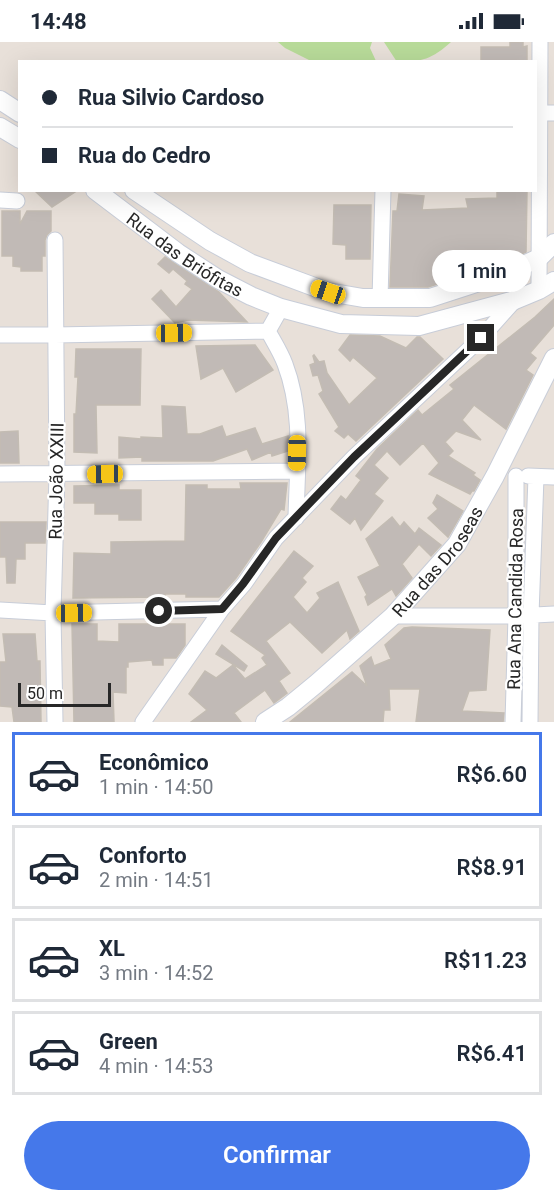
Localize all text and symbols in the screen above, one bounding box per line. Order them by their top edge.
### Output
text: 14:48 [30,9,87,34]
text: Rua Silvio Cardoso [78,85,264,110]
text: Rua do Cedro [78,143,211,168]
street label: Rua das Briófitas [123,208,247,301]
callout: 1 min [432,251,530,293]
text: 1 min [456,259,507,283]
car [308,278,348,306]
car [156,324,192,342]
route end [467,324,494,351]
street label: Rua João XXIII [44,422,68,540]
car [288,435,306,471]
car [87,465,123,483]
street label: Rua das Droseas [387,502,487,621]
street label: Rua Ana Candida Rosa [503,508,527,690]
route start [145,597,172,624]
car [56,604,92,622]
scale bar [18,680,111,708]
text: 50 m [27,684,63,703]
icon: car [27,747,81,801]
text: Econômico [99,750,209,775]
text: R$6.60 [456,762,527,787]
text: 1 min · 14:50 [99,775,214,799]
icon: car [27,840,81,894]
text: Conforto [99,843,187,868]
text: R$8.91 [456,855,527,880]
text: 2 min · 14:51 [99,868,214,892]
icon: car [27,933,81,987]
text: XL [99,936,125,961]
text: R$11.23 [444,948,527,973]
text: 3 min · 14:52 [99,961,214,985]
icon: car [27,1026,81,1080]
text: Green [99,1029,158,1054]
text: R$6.41 [456,1041,527,1066]
text: 4 min · 14:53 [99,1054,214,1078]
button: Confirmar [24,1121,530,1190]

